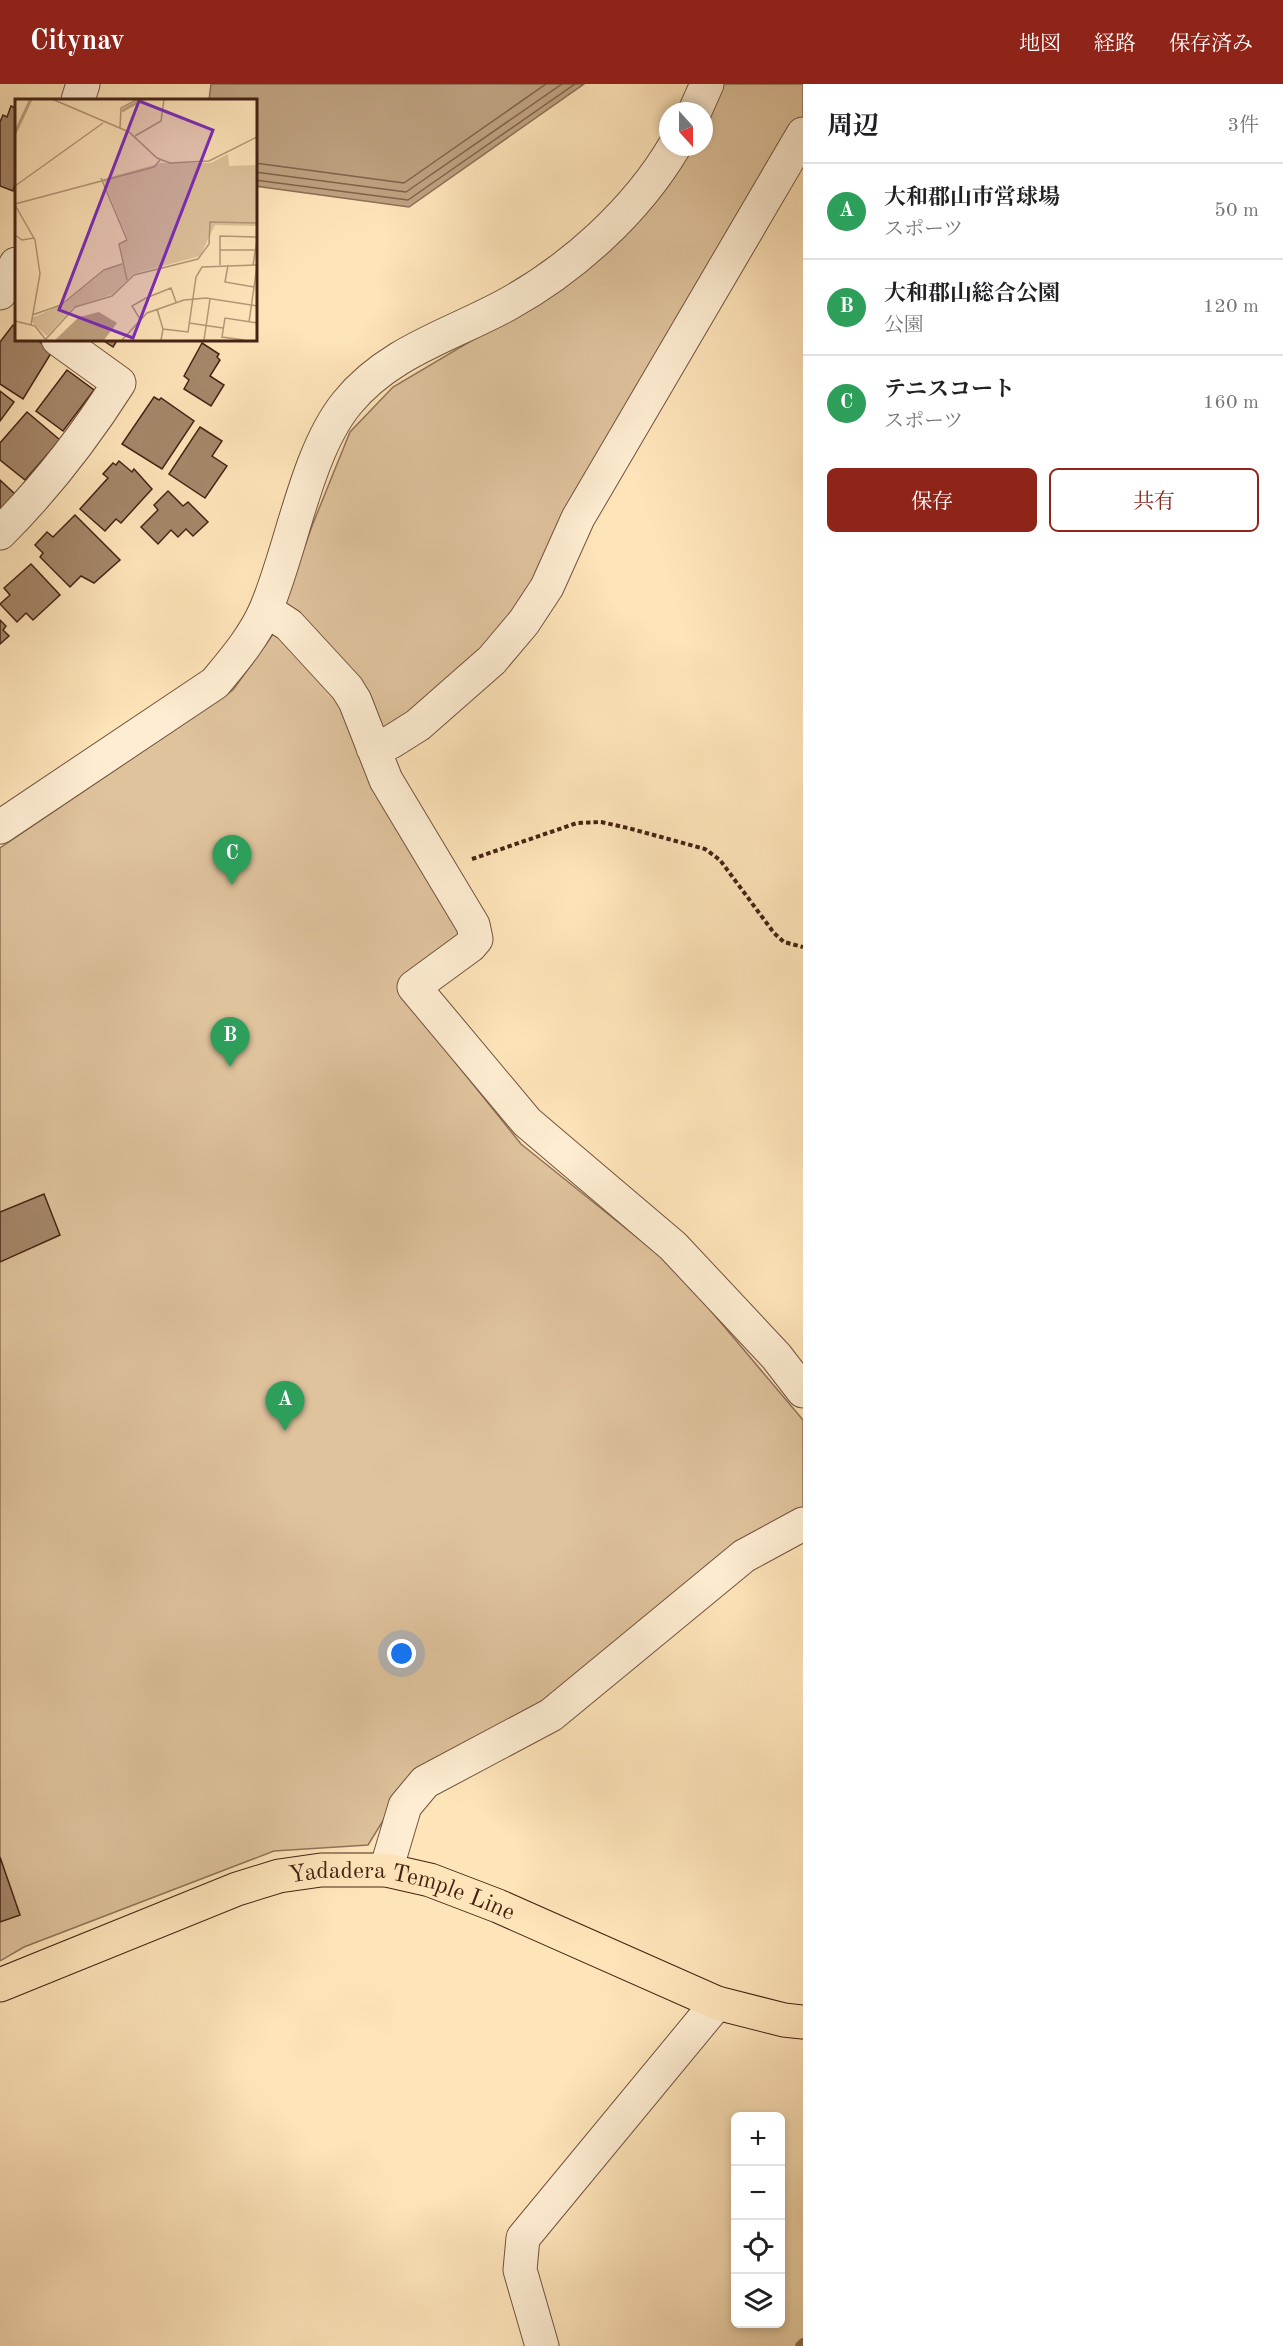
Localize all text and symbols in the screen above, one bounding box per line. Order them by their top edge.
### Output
text: Citynav [30,28,125,56]
text: 地図 [1019,34,1061,55]
text: 経路 [1094,34,1136,55]
text: 保存済み [1169,34,1253,55]
inset map [15,99,256,340]
north arrow [659,102,713,156]
text: 周辺 [827,114,879,140]
text: 3件 [1227,116,1259,136]
text: 大和郡山市営球場 [884,187,1060,209]
text: A [839,201,854,221]
text: 50 m [1214,201,1259,221]
text: スポーツ [884,220,963,240]
text: 大和郡山総合公園 [884,283,1060,305]
text: B [839,297,854,317]
text: 120 m [1203,297,1259,317]
text: 公園 [884,316,924,336]
text: テニスコート [884,379,1015,401]
text: C [840,393,853,413]
text: 160 m [1203,393,1259,413]
text: スポーツ [884,412,963,432]
button: 保存 [827,468,1037,532]
button: 共有 [1049,468,1259,532]
pin: C [212,836,252,885]
pin: B [210,1018,250,1067]
pin: A [266,1382,304,1431]
your location [387,1639,416,1668]
street label: Yadadera Temple Line [287,1860,518,1926]
map controls [731,2112,785,2328]
button: + [731,2112,785,2166]
button: − [731,2166,785,2220]
button: locate [731,2220,785,2274]
button: layers [731,2274,785,2328]

